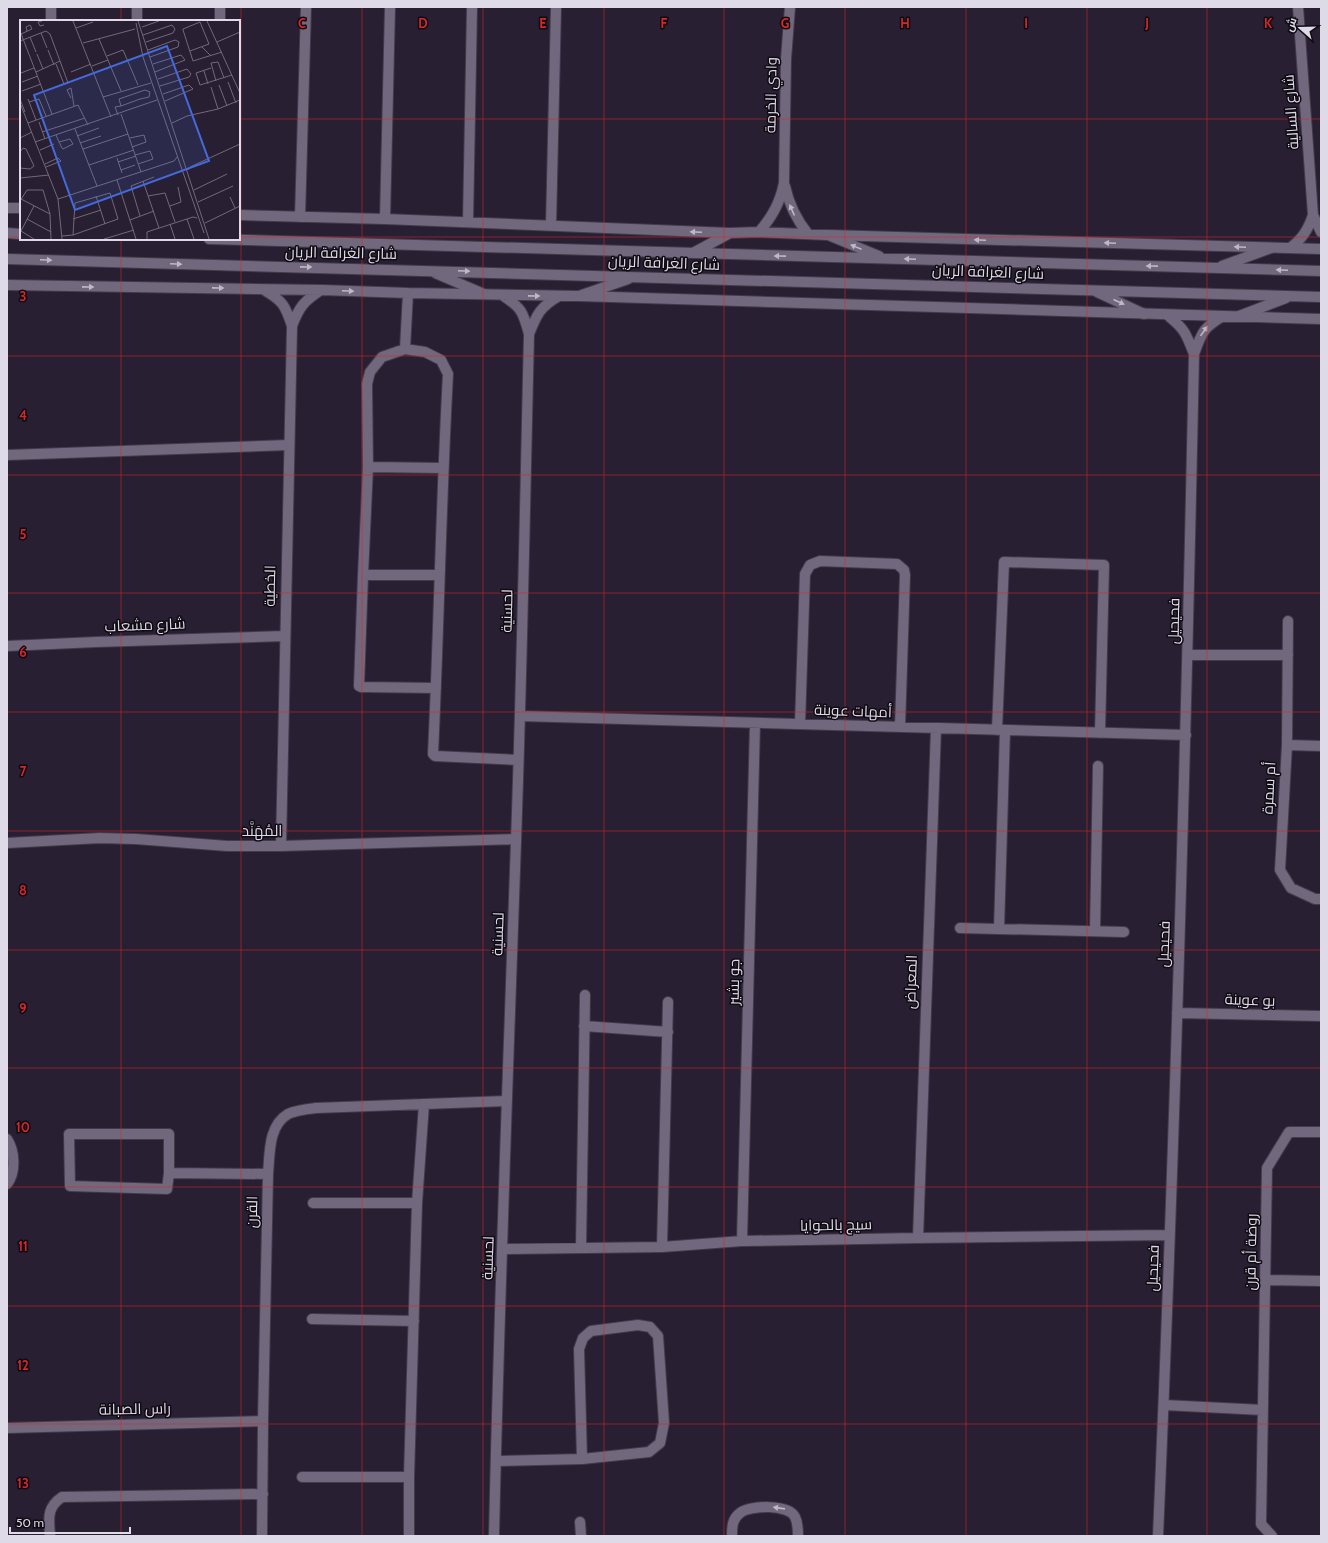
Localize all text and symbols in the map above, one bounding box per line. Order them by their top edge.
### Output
north arrow [1280,8,1320,48]
text: C [298,15,306,31]
text: D [418,15,428,31]
text: E [539,15,547,31]
text: F [661,15,668,31]
text: G [781,15,790,31]
text: H [900,15,910,31]
text: I [1024,15,1028,31]
text: J [1144,15,1149,31]
text: K [1264,15,1273,31]
text: ش [1282,16,1300,34]
inset map [20,20,240,240]
street label: وادي الخرمة [761,57,784,133]
street label: شارع السالية [1279,74,1305,150]
one-way arrow [789,204,795,216]
one-way arrow [690,228,702,235]
one-way arrow [974,236,986,243]
one-way arrow [1103,240,1116,246]
street label: شارع الغرافة الريان [285,243,397,265]
one-way arrow [851,244,862,250]
one-way arrow [1233,244,1246,250]
street label: شارع الغرافة الريان [608,252,720,276]
one-way arrow [773,253,786,259]
one-way arrow [903,256,916,262]
one-way arrow [40,257,53,263]
one-way arrow [170,260,182,267]
street label: شارع الغرافة الريان [932,261,1044,285]
one-way arrow [1145,263,1158,269]
one-way arrow [300,264,313,270]
one-way arrow [1276,266,1288,273]
one-way arrow [458,268,470,275]
one-way arrow [82,283,94,290]
one-way arrow [212,285,225,291]
text: 3 [19,288,27,304]
one-way arrow [342,288,355,294]
one-way arrow [528,293,541,299]
one-way arrow [1113,299,1124,305]
one-way arrow [1200,326,1208,337]
text: 4 [19,407,27,423]
text: 5 [20,526,27,542]
street label: الخطية [261,565,279,607]
street label: لحسنية [498,589,516,633]
street label: فحيحيل [1165,598,1184,644]
street label: شارع مشعاب [104,615,186,637]
text: 6 [19,644,27,660]
street label: أمهات عوينة [814,700,892,722]
street label: أم سمرة [1258,761,1280,815]
text: 7 [20,763,27,779]
street label: المُهَنَّد [242,821,282,841]
text: 8 [19,882,27,898]
street label: لحسنية [488,912,508,956]
street label: فحيحيل [1154,920,1175,968]
street label: المعراض [901,955,922,1009]
street label: جو بشير [725,959,743,1006]
street label: بو عوينة [1224,990,1276,1010]
text: 9 [19,1000,27,1016]
text: 10 [16,1119,30,1135]
street label: القرن [243,1196,262,1228]
street label: روضة أم قرن [1240,1213,1262,1291]
street label: سيج بالحوايا [800,1215,872,1237]
street label: لحسنية [478,1236,498,1280]
text: 11 [18,1238,28,1254]
street label: فحيحيل [1143,1244,1164,1292]
text: 12 [17,1357,29,1373]
street label: راس الصبانة [99,1399,171,1420]
text: 13 [17,1475,29,1491]
one-way arrow [773,1505,785,1511]
scale bar [10,1509,130,1535]
text: 50 m [16,1515,44,1530]

